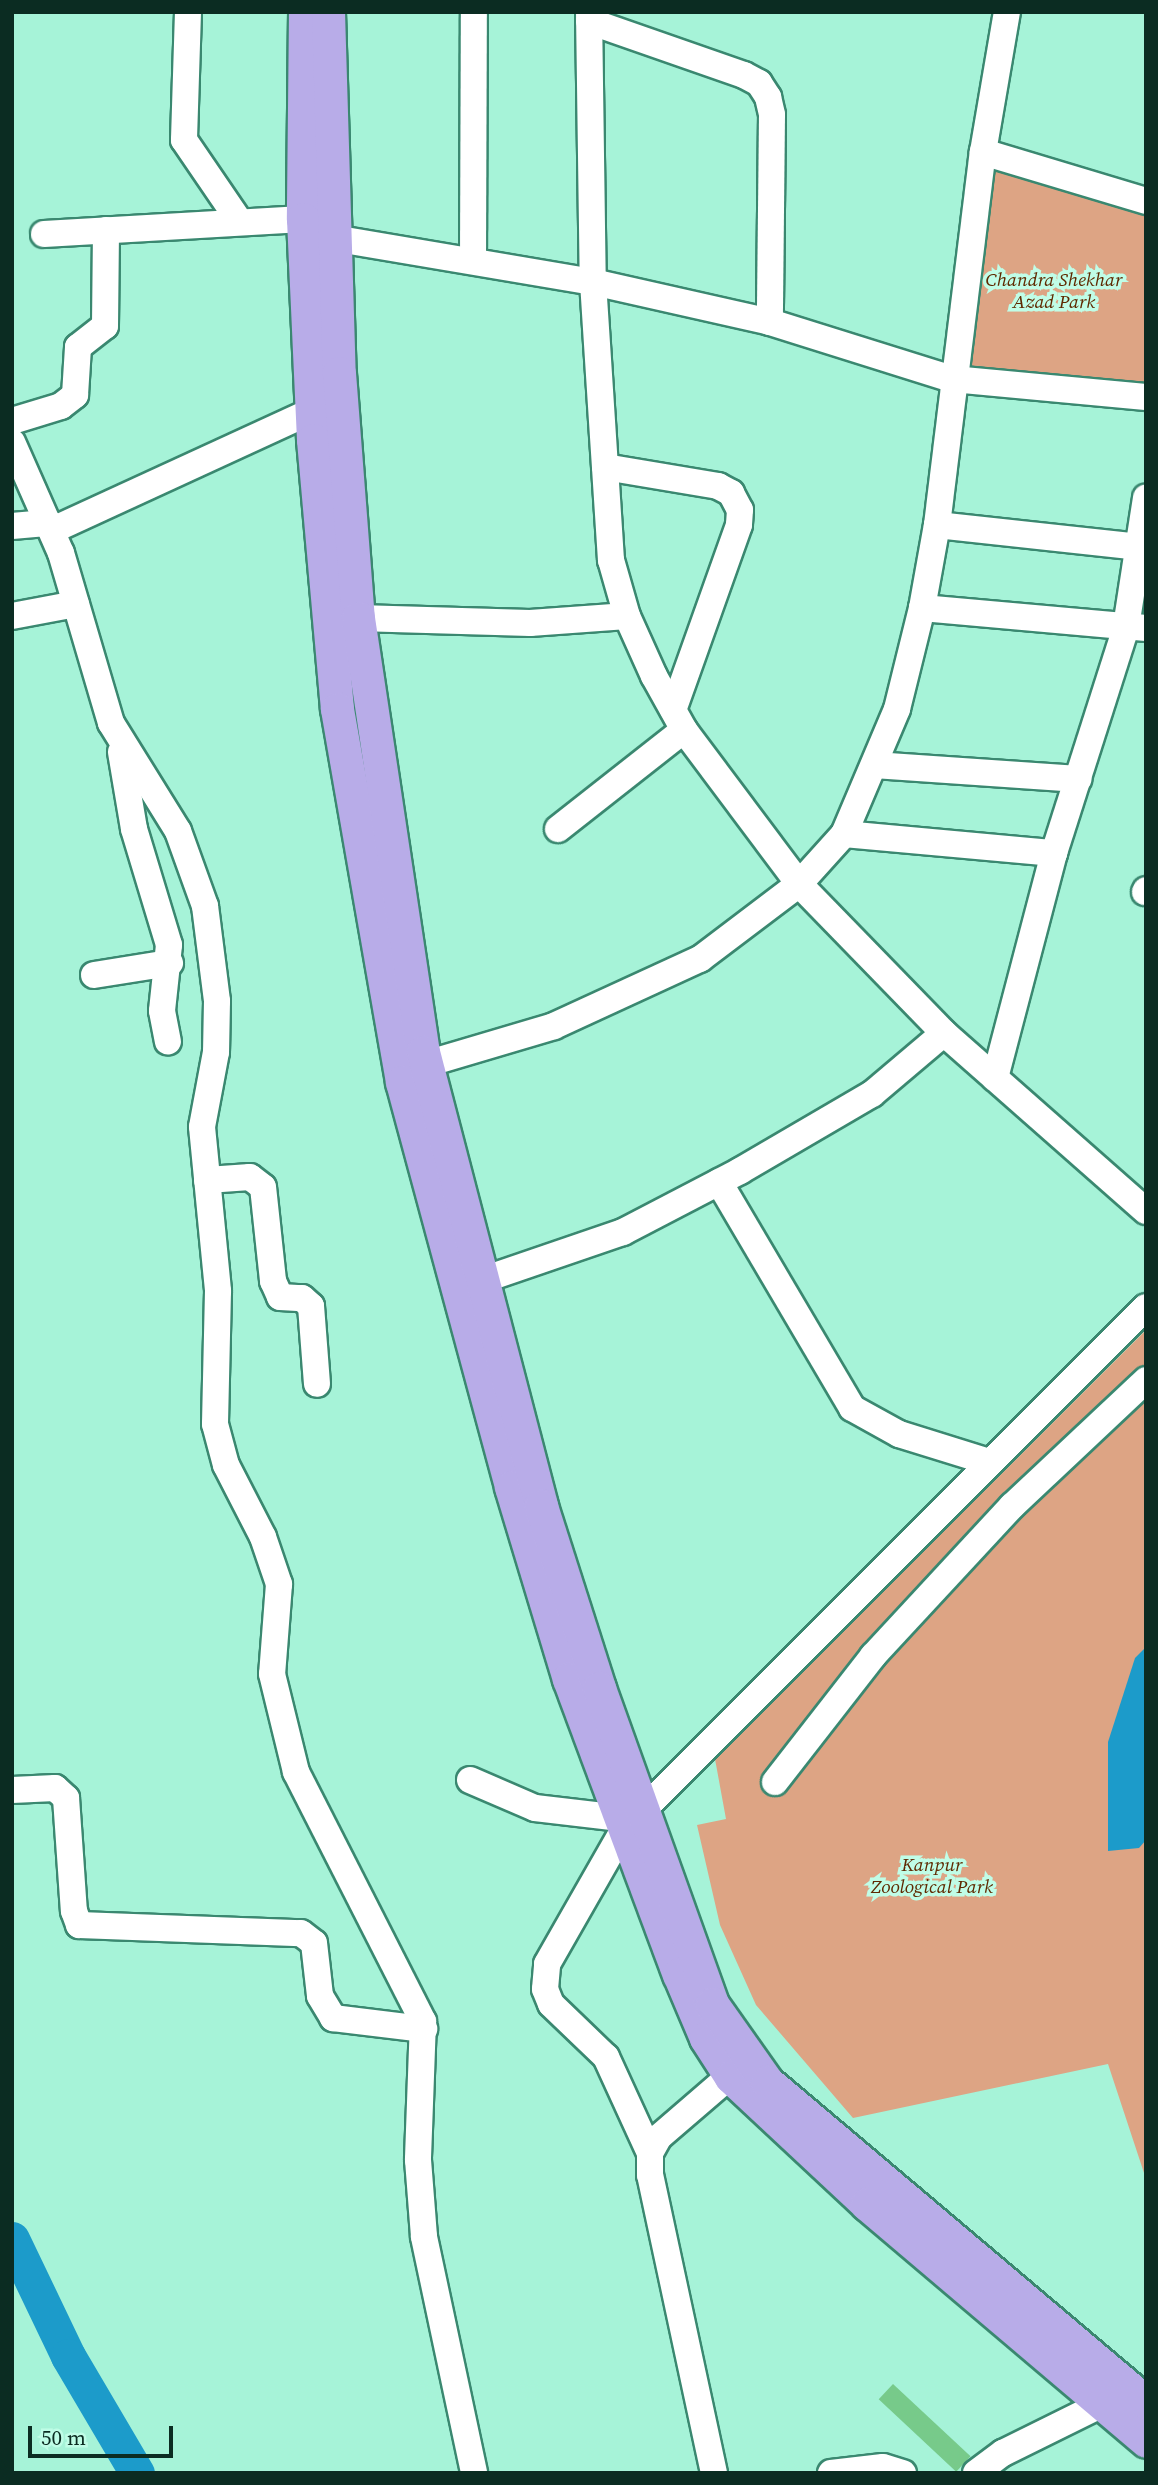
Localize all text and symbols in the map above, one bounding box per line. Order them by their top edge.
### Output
park label: Chandra Shekhar Azad Park [985,269,1123,313]
park label: Kanpur Zoological Park [871,1854,993,1898]
scale bar [32,2412,177,2456]
text: 50 m [41,2423,86,2452]

